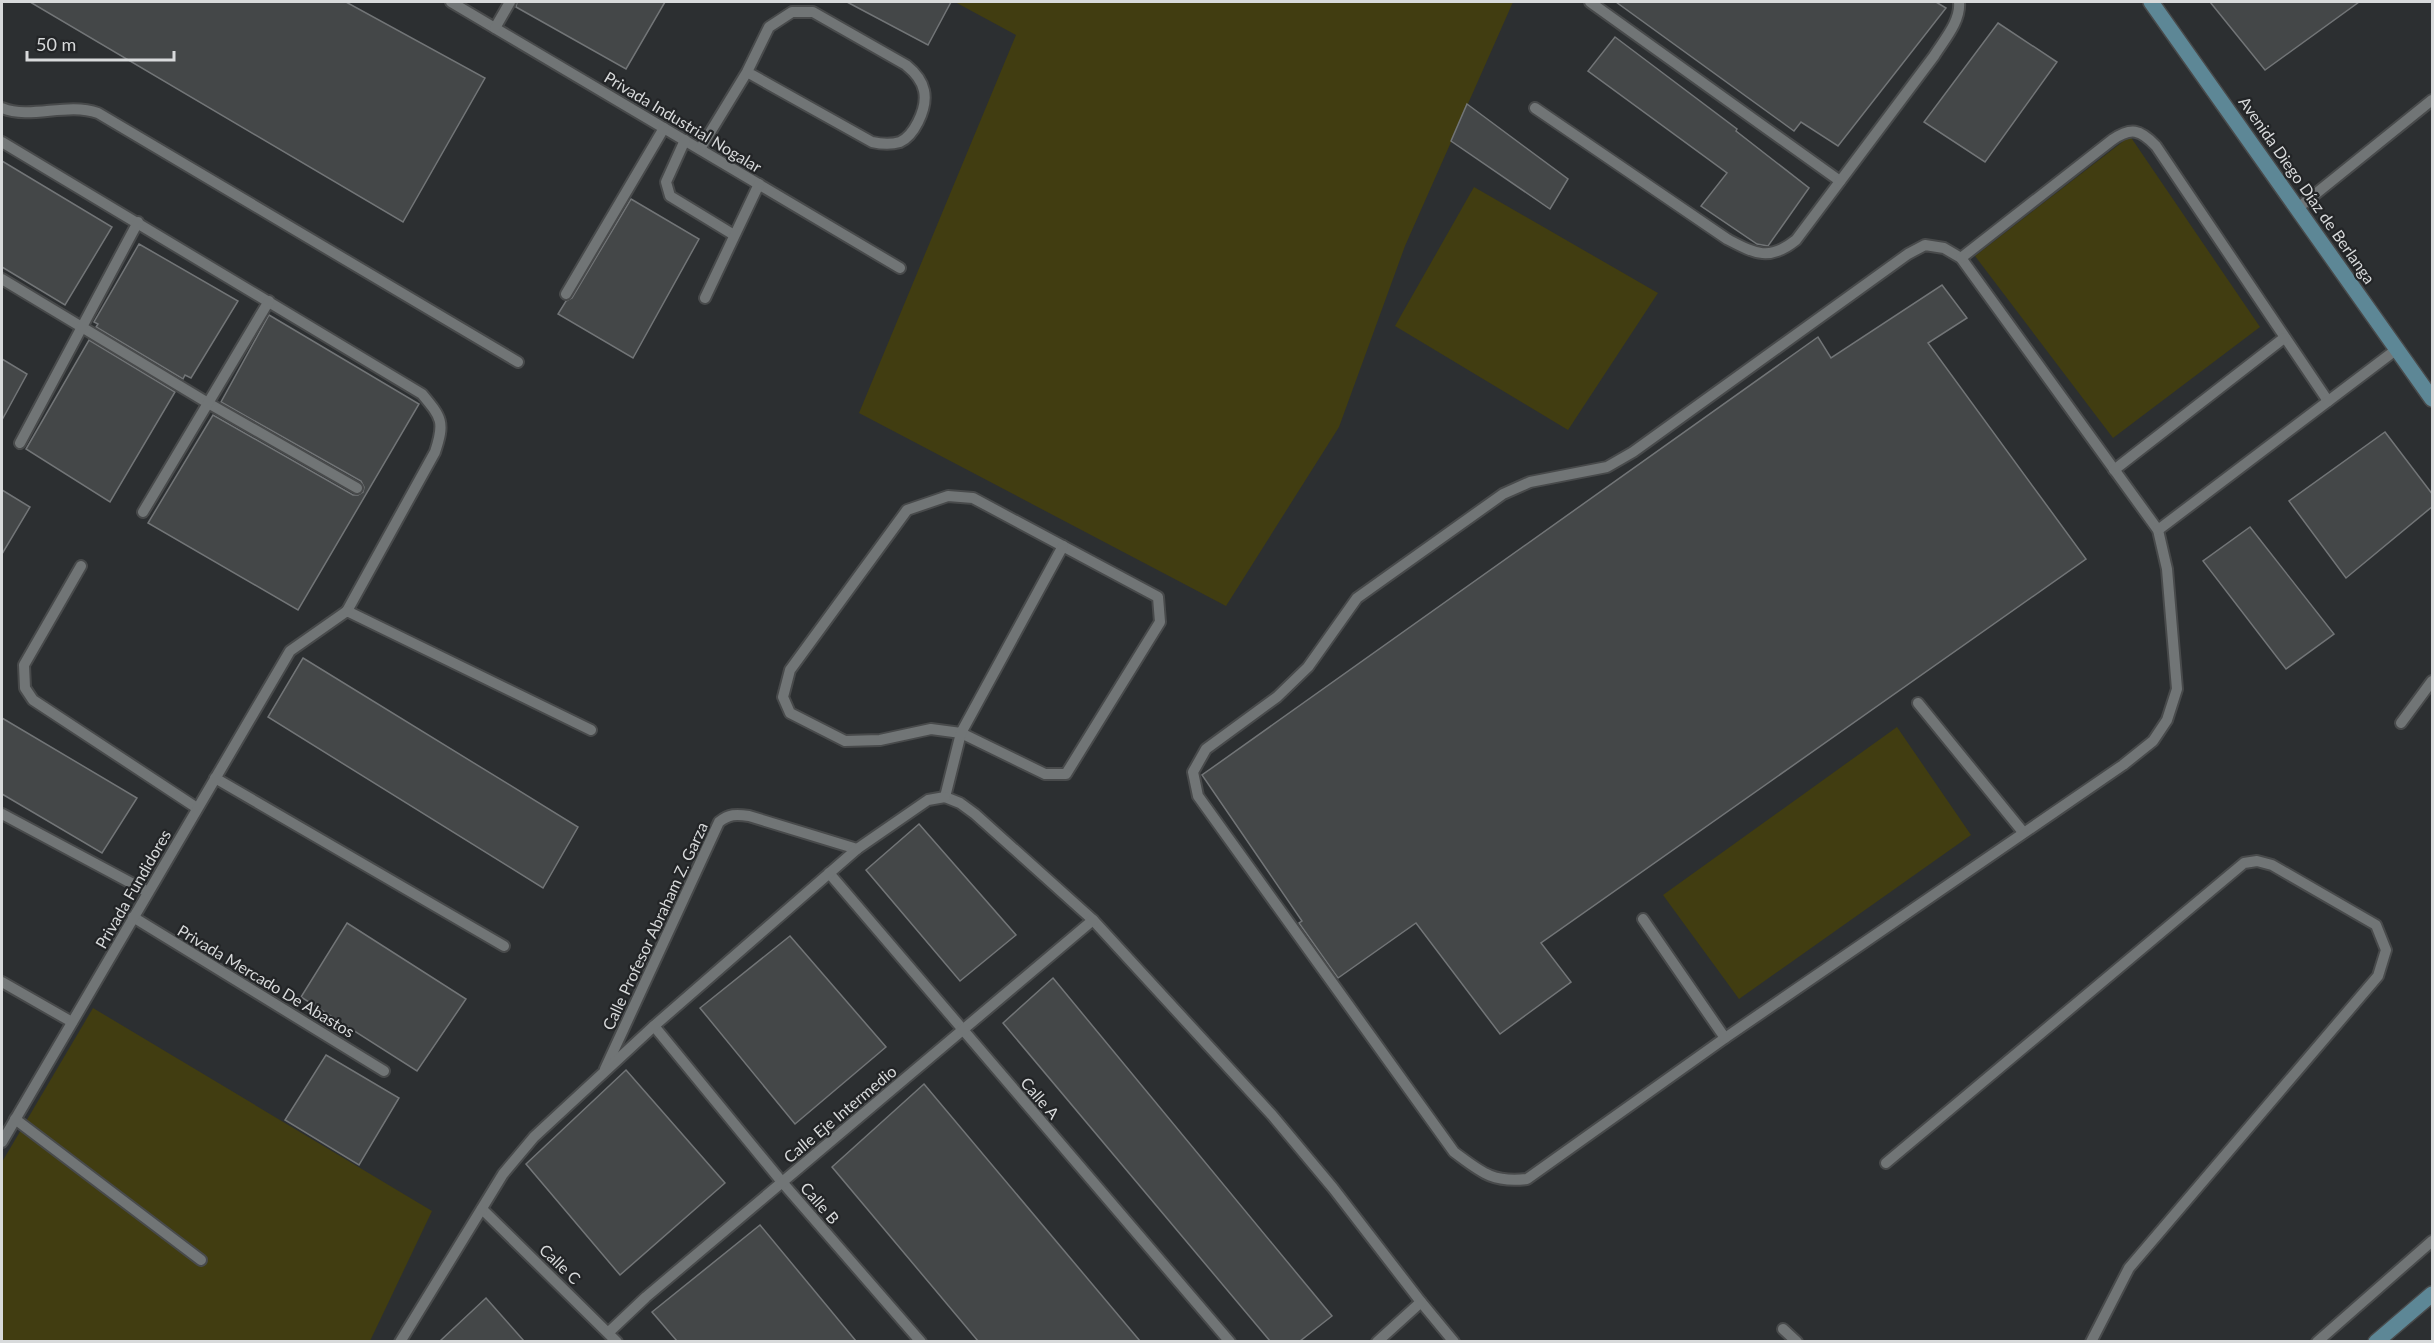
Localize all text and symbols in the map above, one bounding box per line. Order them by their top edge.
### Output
scale bar [27,24,174,62]
text: 50 m [36,33,76,55]
street label: Privada Industrial Nogalar [601,67,766,176]
street label: Avenida Diego Díaz de Berlanga [2235,92,2379,287]
street label: Calle Profesor Abraham Z. Garza [598,819,711,1033]
street label: Privada Fundidores [91,826,174,952]
street label: Privada Mercado De Abastos [174,920,358,1041]
street label: Calle Eje Intermedio [780,1061,900,1166]
street label: Calle A [1017,1073,1064,1123]
street label: Calle B [797,1178,844,1227]
street label: Calle C [536,1240,585,1288]

